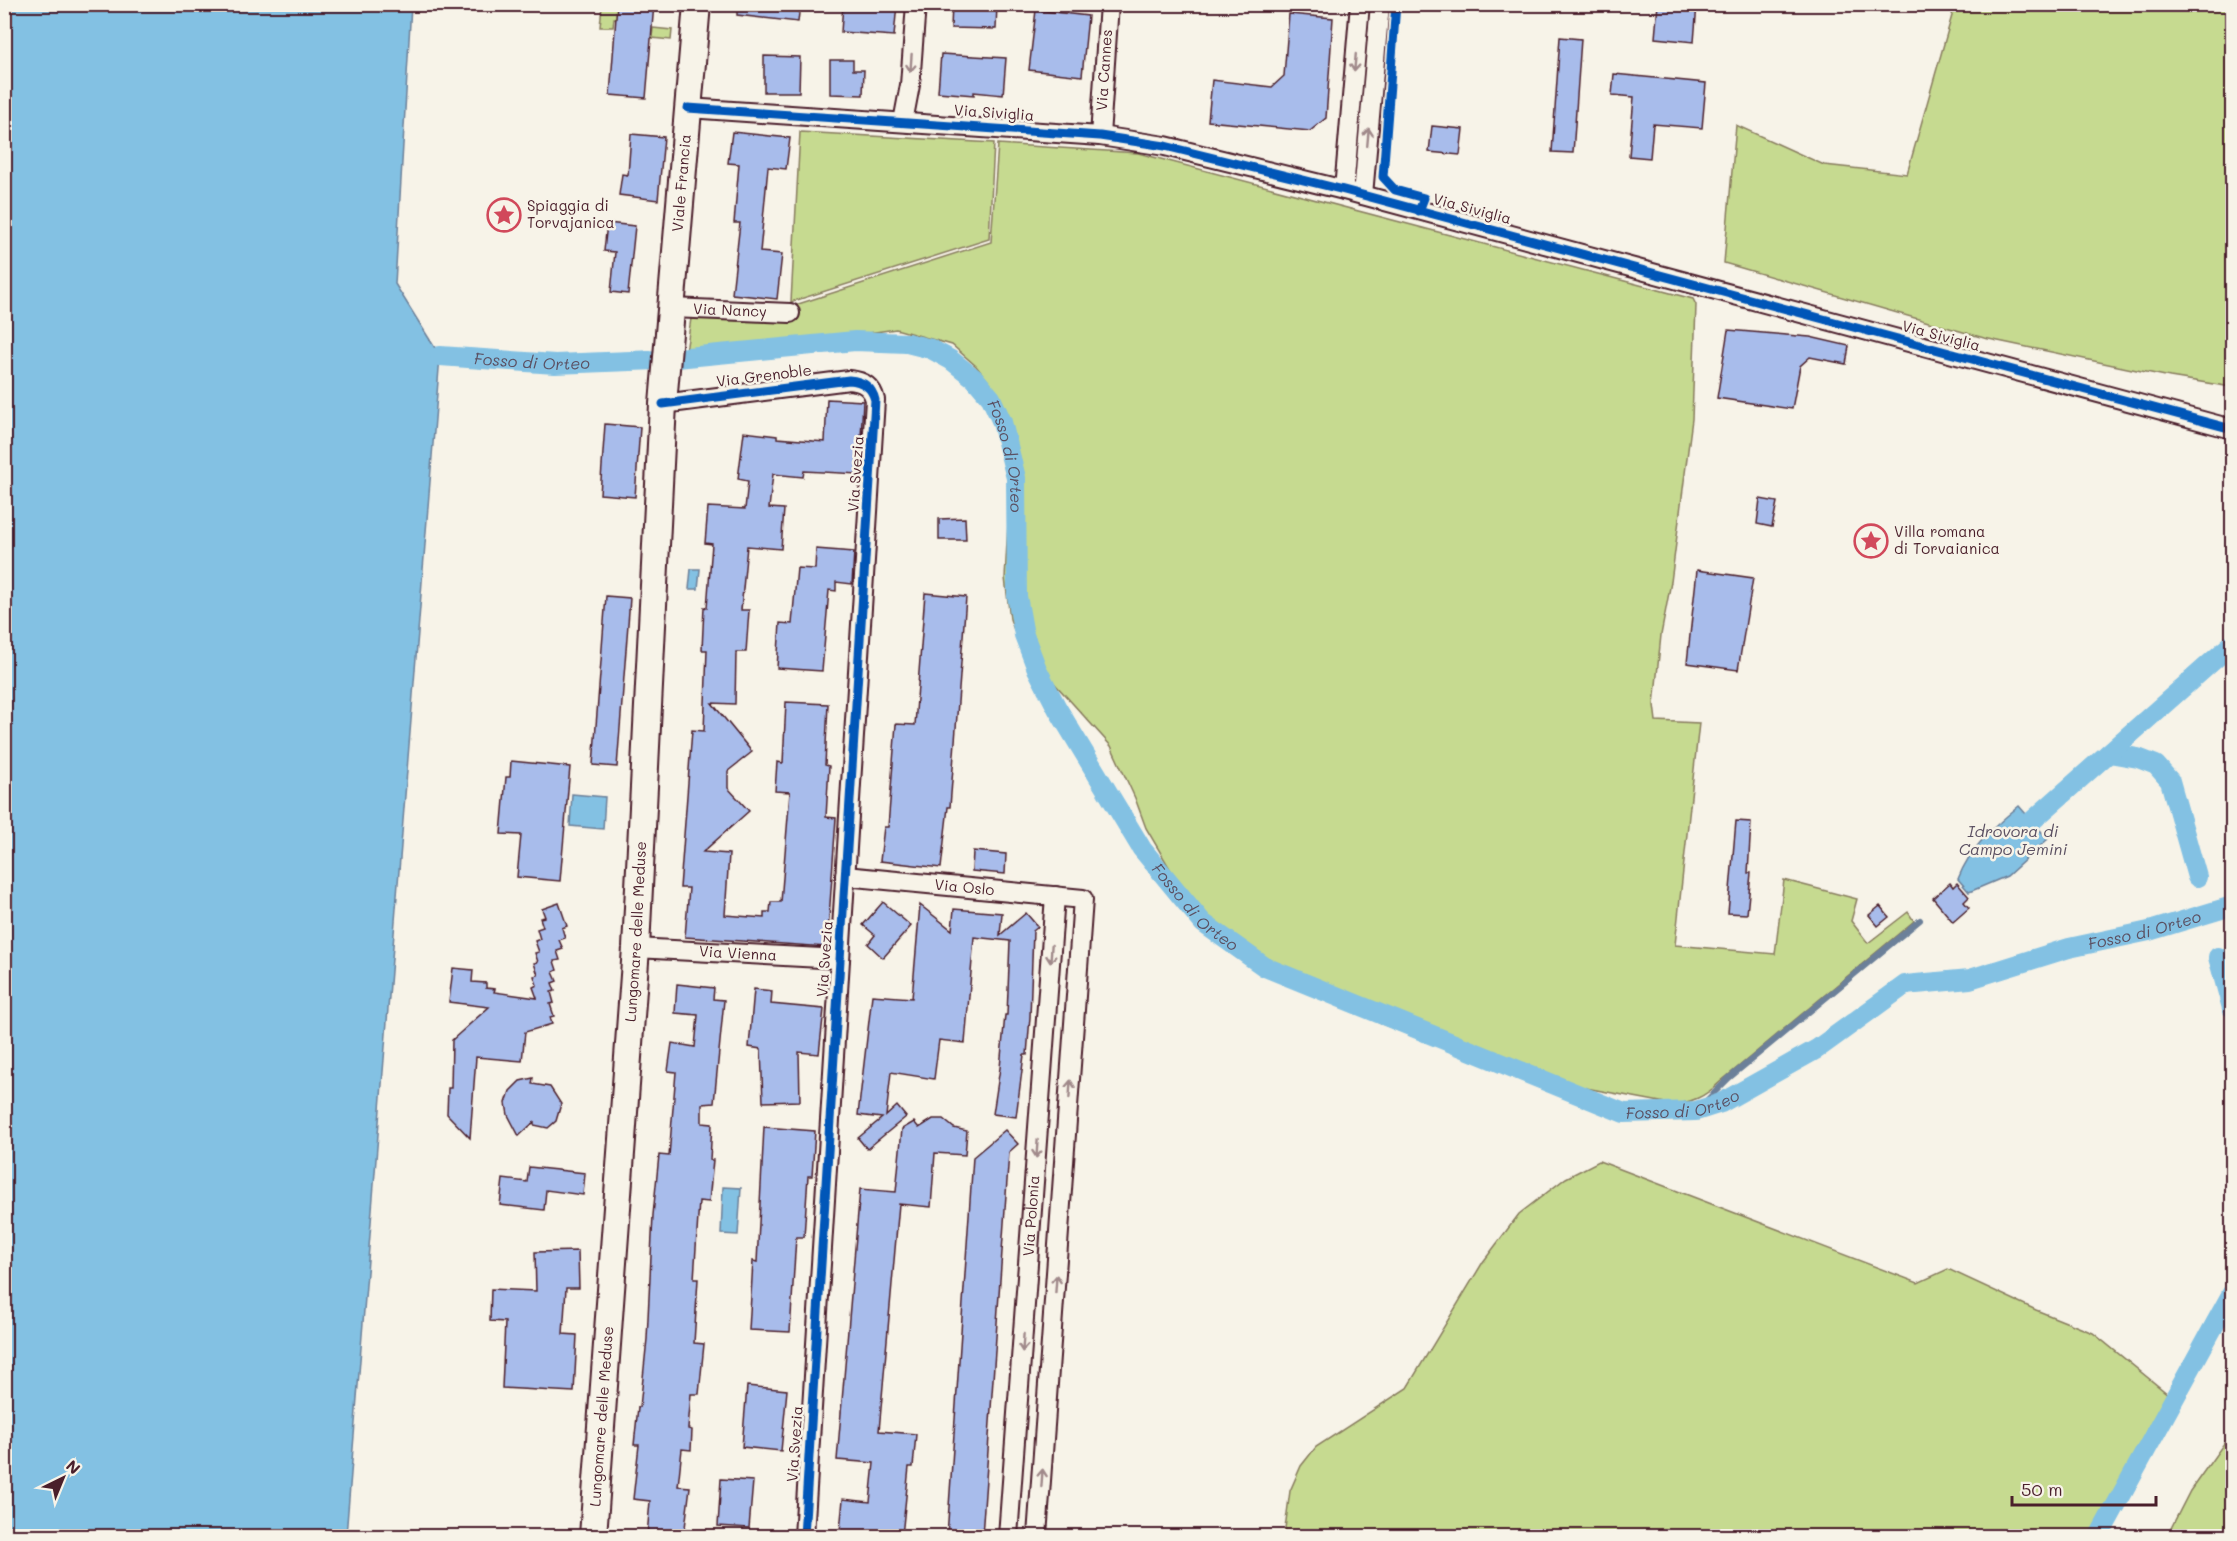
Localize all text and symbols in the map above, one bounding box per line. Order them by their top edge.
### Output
street label: Via Cannes [1091,29,1116,112]
one-way arrow [906,52,917,72]
one-way arrow [1349,52,1360,72]
street label: Via Siviglia [953,99,1035,125]
one-way arrow [1363,128,1374,147]
street label: Viale Francia [667,133,695,233]
street label: Via Siviglia [1431,188,1514,228]
place label: Spiaggia di Torvajanica [527,195,615,232]
place icon: Spiaggia di Torvajanica [486,197,522,233]
street label: Via Nancy [693,298,767,321]
street label: Via Siviglia [1900,315,1983,355]
water label: Fosso di Orteo [473,347,591,374]
street label: Via Grenoble [715,359,813,391]
water label: Fosso di Orteo [983,396,1027,513]
street label: Via Svezia [842,435,868,513]
place label: Villa romana di Torvaianica [1894,521,2000,558]
place icon: Villa romana di Torvaianica [1853,523,1889,559]
water label: Idrovora di Campo Jemini [1959,820,2067,859]
street label: Lungomare delle Meduse [620,841,650,1023]
water label: Fosso di Orteo [1148,858,1243,955]
street label: Via Oslo [934,874,996,899]
water label: Fosso di Orteo [2086,905,2204,954]
street label: Via Svezia [811,920,837,998]
street label: Via Vienna [698,940,777,965]
one-way arrow [1045,944,1056,964]
one-way arrow [1064,1080,1075,1100]
water label: Fosso di Orteo [1625,1084,1743,1123]
one-way arrow [1031,1138,1042,1158]
street label: Via Polonia [1018,1174,1043,1257]
one-way arrow [1050,1274,1061,1294]
street label: Lungomare delle Meduse [584,1325,617,1507]
one-way arrow [1017,1333,1028,1353]
street label: Via Svezia [781,1405,807,1483]
north arrow [33,1448,93,1508]
text: N [62,1455,85,1478]
one-way arrow [1036,1469,1047,1489]
scale bar [2012,1469,2156,1507]
text: 50 m [2021,1477,2063,1501]

